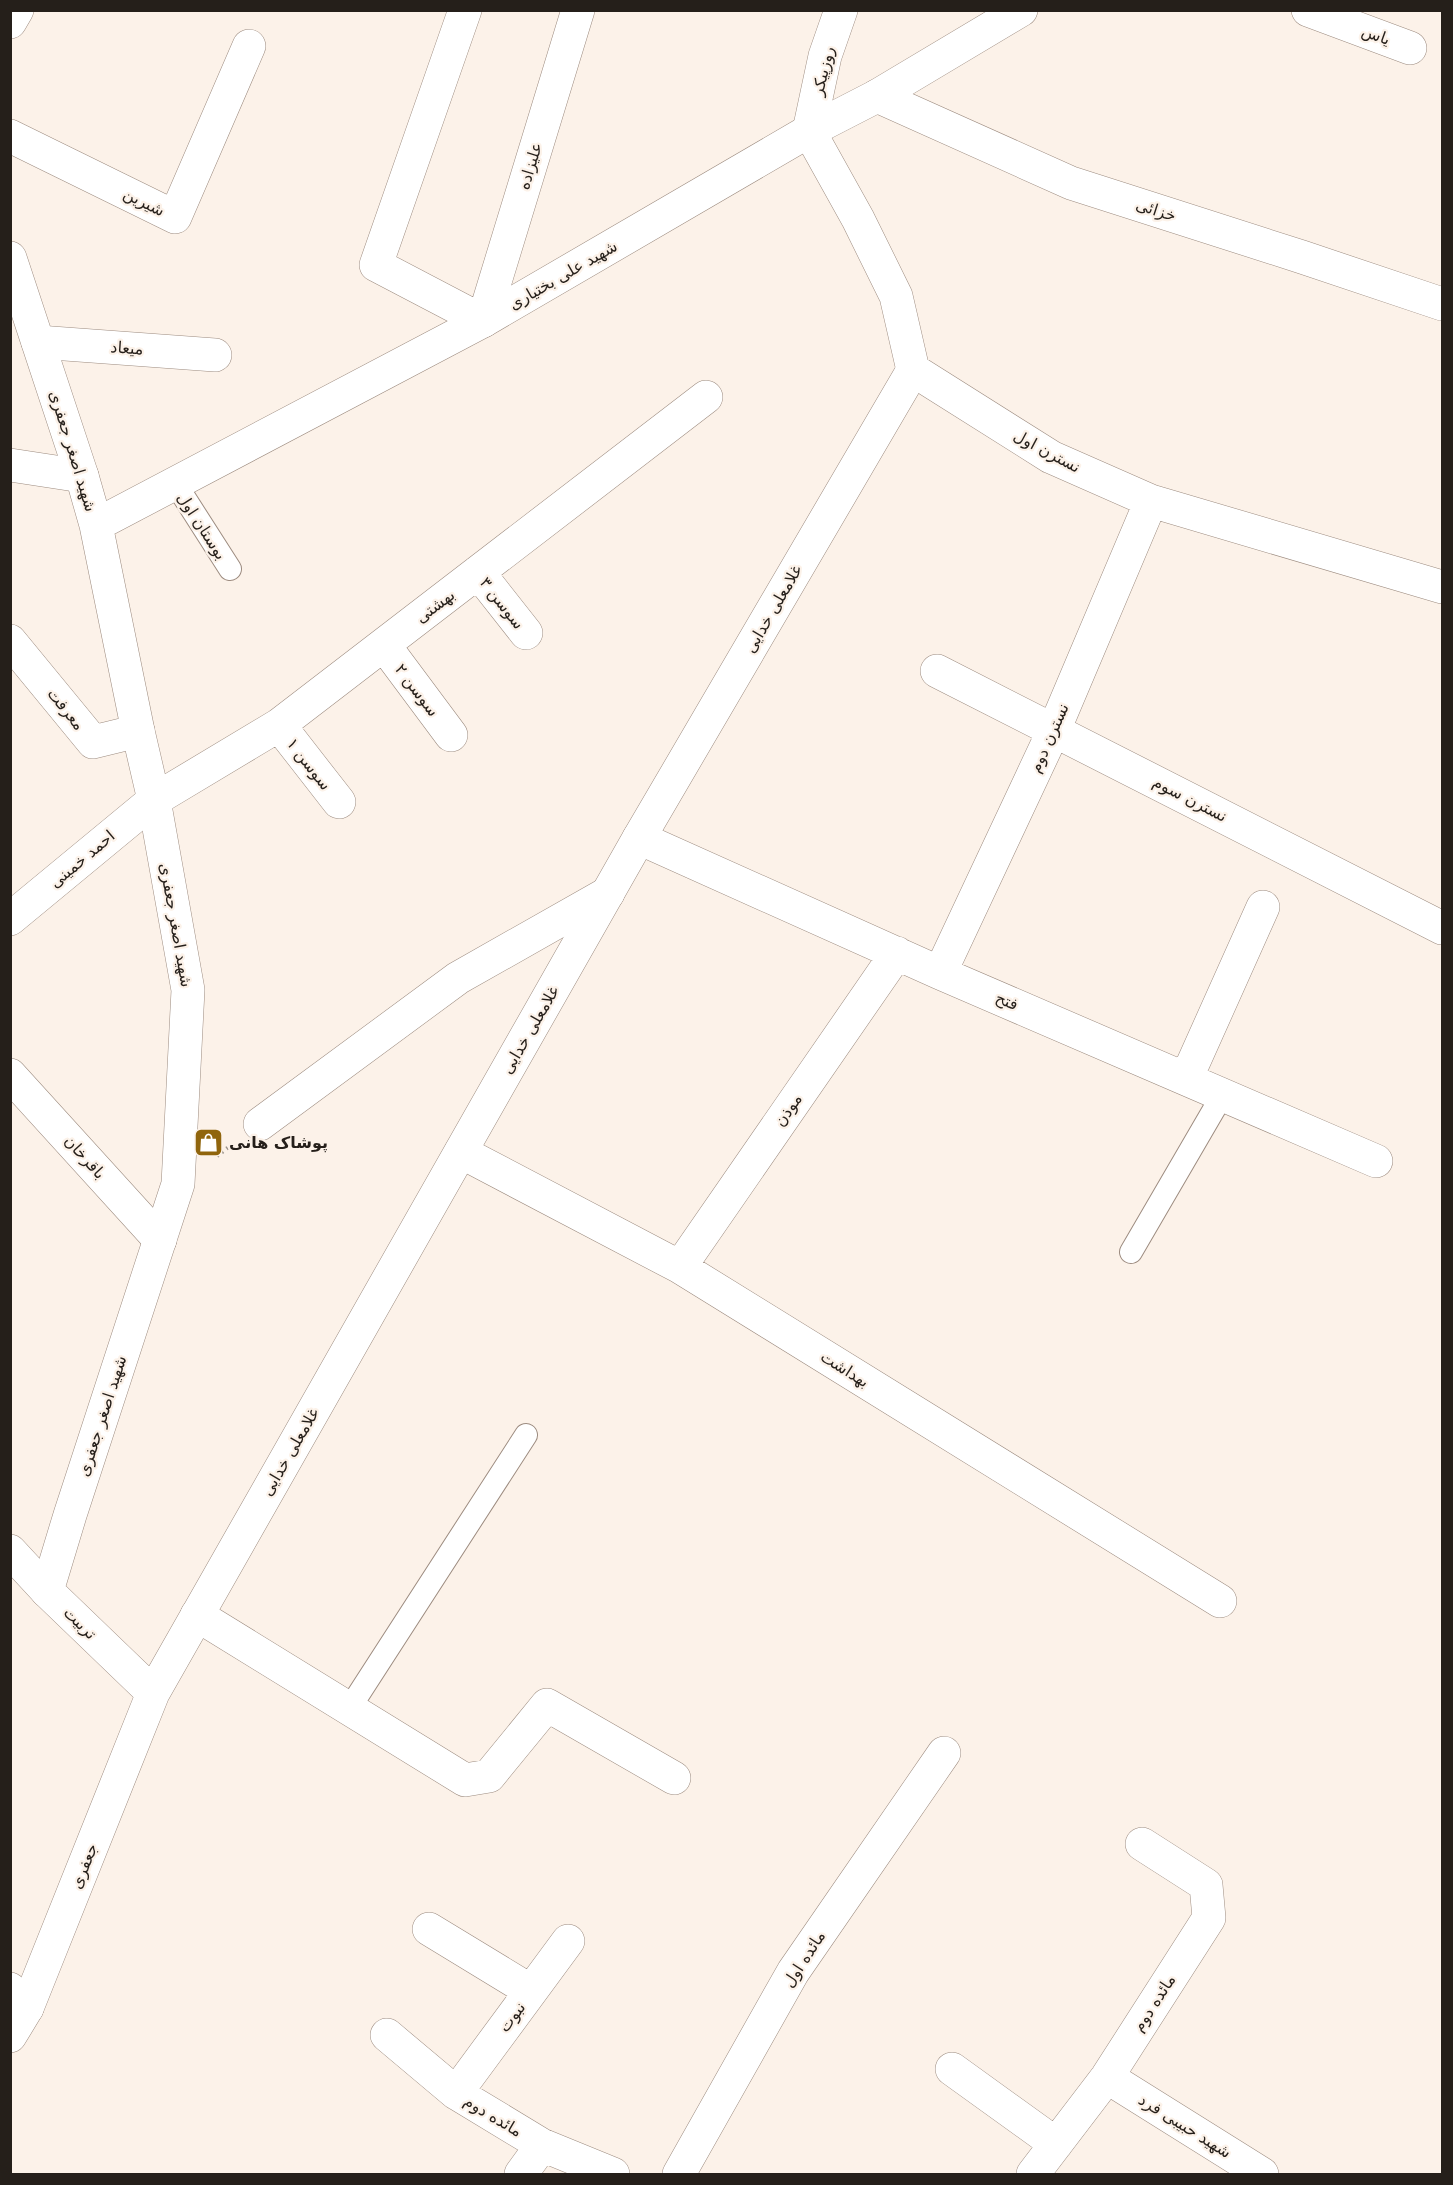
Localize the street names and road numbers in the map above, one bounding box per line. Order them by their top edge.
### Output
street label: یاس [1359,21,1393,49]
street label: روزپیکر [807,44,839,99]
street label: علیزاده [514,140,547,192]
street label: شیرین [120,184,168,221]
street label: خزائی [1133,195,1178,226]
street label: شهید علی بختیاری [505,236,621,315]
street label: میعاد [110,337,144,359]
street label: شهید اصغر جعفری [45,388,100,514]
street label: نسترن اول [1010,425,1084,477]
street label: بوستان اول [172,489,231,564]
street label: غلامعلی خدایی [740,562,806,656]
street label: سوسن ۳ [475,573,528,633]
street label: بهشتی [412,585,459,628]
street label: سوسن ۲ [390,660,443,721]
street label: معرفت [43,684,89,734]
street label: نسترن دوم [1025,700,1074,776]
street label: سوسن ۱ [282,734,335,794]
street label: نسترن سوم [1149,772,1230,827]
street label: احمد خمینی [46,826,118,892]
street label: شهید اصغر جعفری [155,861,196,989]
street label: غلامعلی خدایی [497,983,563,1077]
street label: فتح [992,988,1021,1015]
street label: موذن [770,1090,807,1131]
street label: باقرخان [60,1131,110,1183]
street label: بهداشت [817,1347,873,1392]
street label: شهید اصغر جعفری [74,1353,131,1479]
street label: غلامعلی خدایی [257,1405,323,1499]
street label: تربیت [59,1603,100,1644]
street label: جعفری [66,1841,103,1892]
street label: مائده اول [779,1927,830,1991]
street label: مائده دوم [1128,1971,1180,2036]
street label: نبوت [495,1998,530,2036]
street label: شهید حبیبی فرد [1135,2090,1235,2163]
street label: مائده دوم [460,2091,526,2142]

